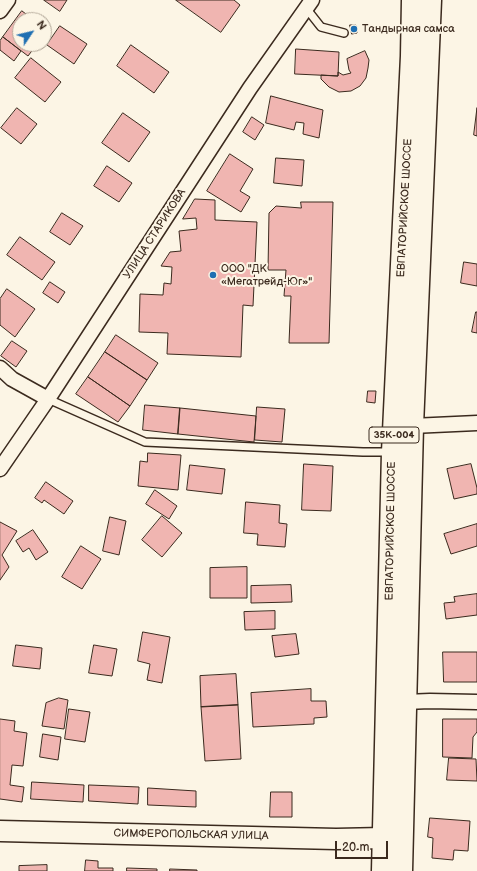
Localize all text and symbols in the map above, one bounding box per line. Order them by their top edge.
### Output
north arrow [12,12,52,52]
text: N [34,18,49,33]
place label: Тандырная самса [362,22,455,36]
marker: Тандырная самса [349,24,359,34]
street label: ЕВПАТОРИЙСКОЕ ШОССЕ [395,138,415,278]
street label: УЛИЦА СТАРИКОВА [121,187,189,281]
place label: ООО "ДК «Мегатрейд-Юг»" [221,262,312,288]
marker: ООО "ДК «Мегатрейд-Юг»" [208,270,218,280]
road number: 35К-004 [369,427,419,443]
street label: ЕВПАТОРИЙСКОЕ ШОССЕ [383,461,399,601]
street label: СИМФЕРОПОЛЬСКАЯ УЛИЦА [114,827,268,843]
scale bar [337,833,390,859]
text: 20 m [342,840,369,855]

